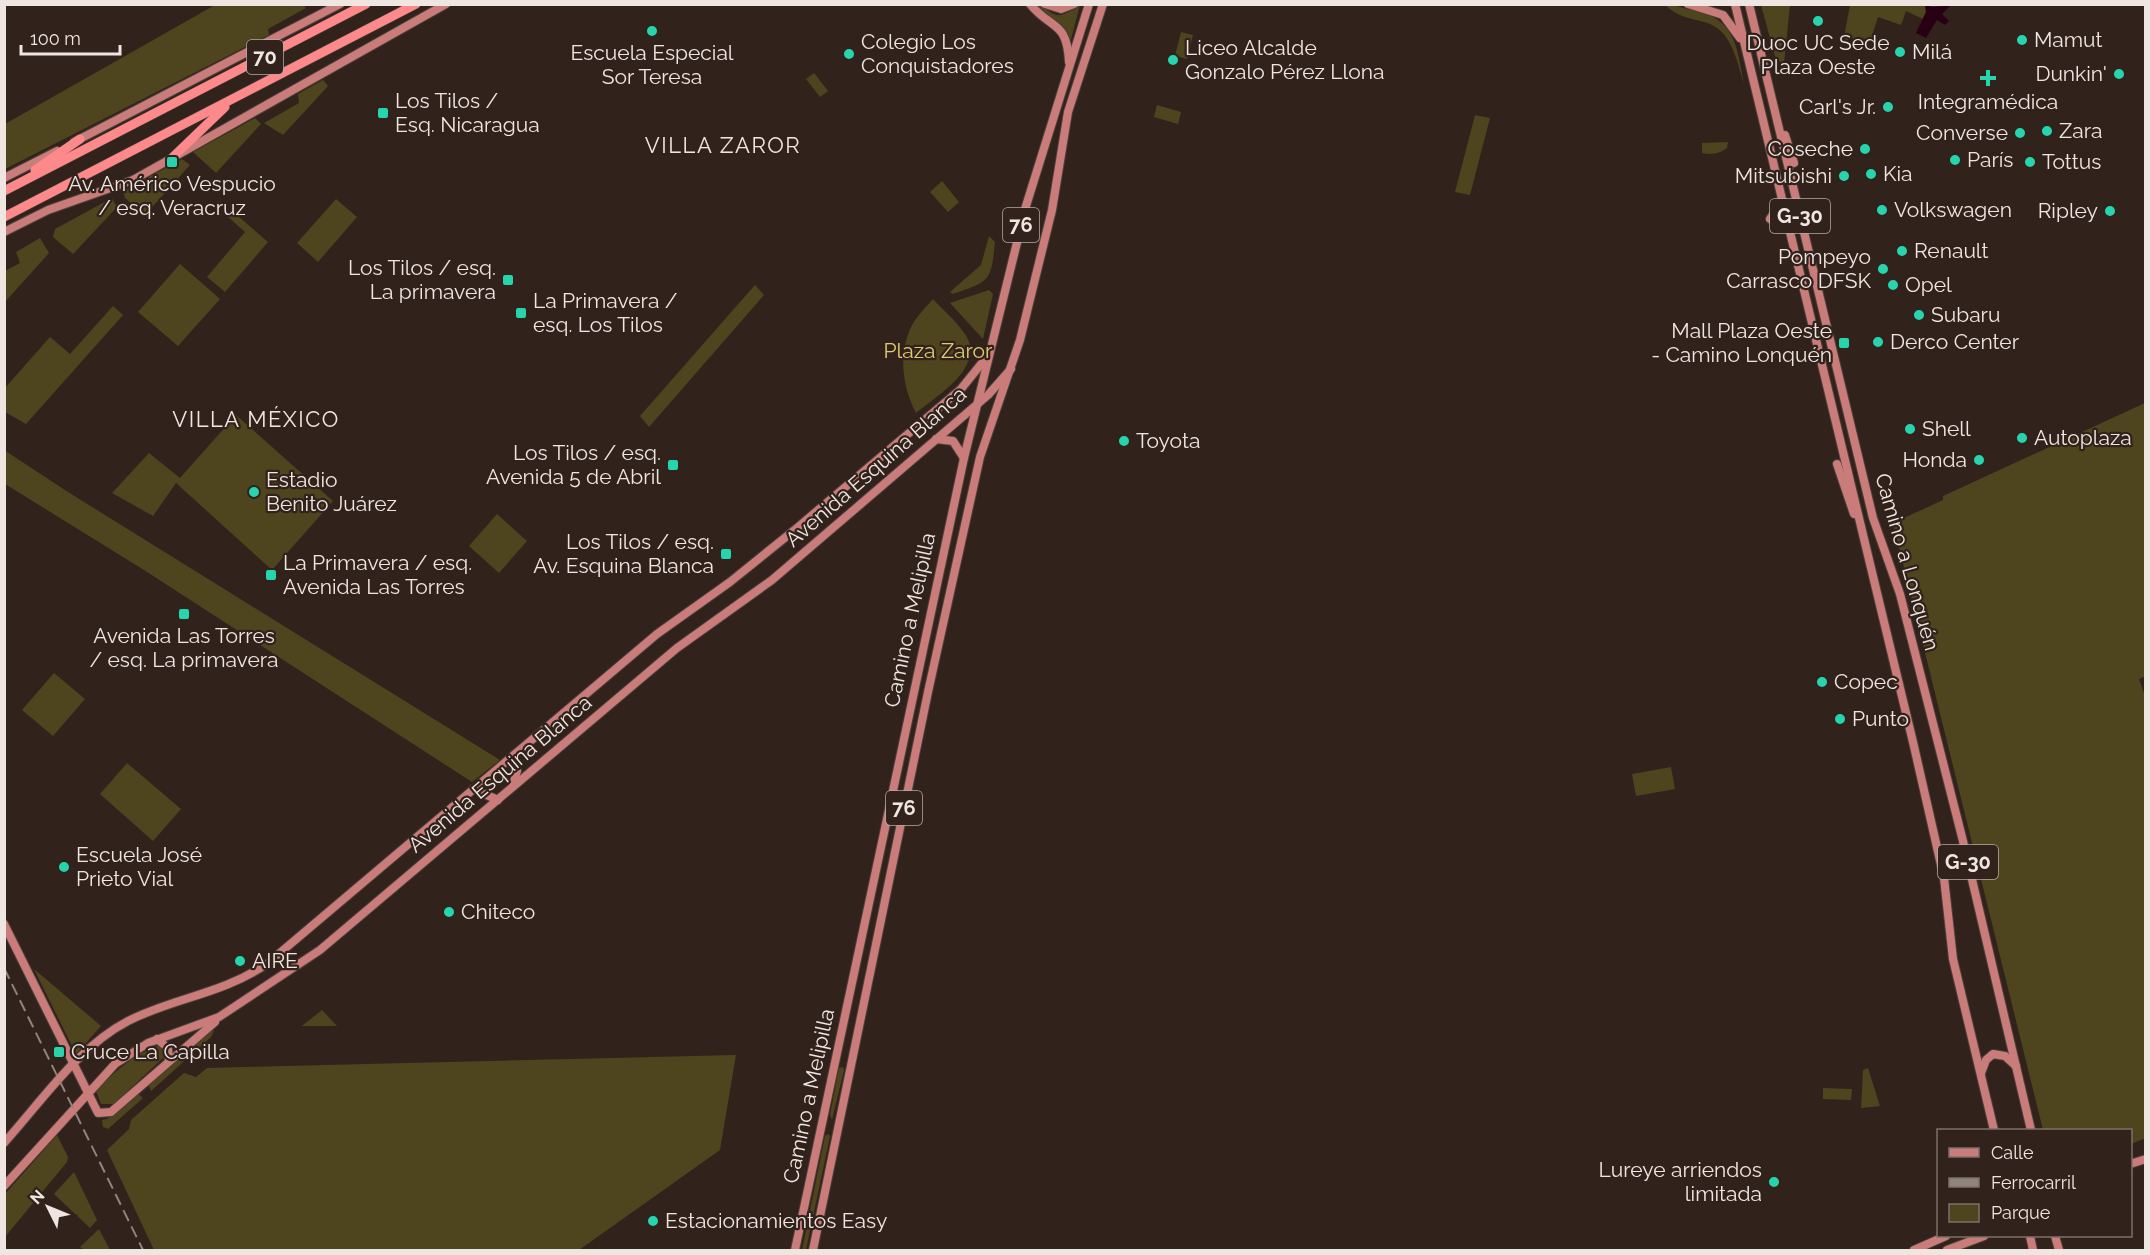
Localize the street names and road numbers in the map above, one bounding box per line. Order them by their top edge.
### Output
road number: 70 [247,40,283,74]
road number: G-30 [1770,199,1830,233]
road number: 76 [1003,208,1039,242]
street label: Avenida Esquina Blanca [780,381,971,552]
street label: Camino a Lonquén [1870,470,1945,653]
street label: Camino a Melipilla [879,530,940,709]
street label: Avenida Esquina Blanca [403,690,596,858]
road number: 76 [886,791,922,825]
road number: G-30 [1938,845,1998,879]
street label: Camino a Melipilla [778,1006,839,1185]

